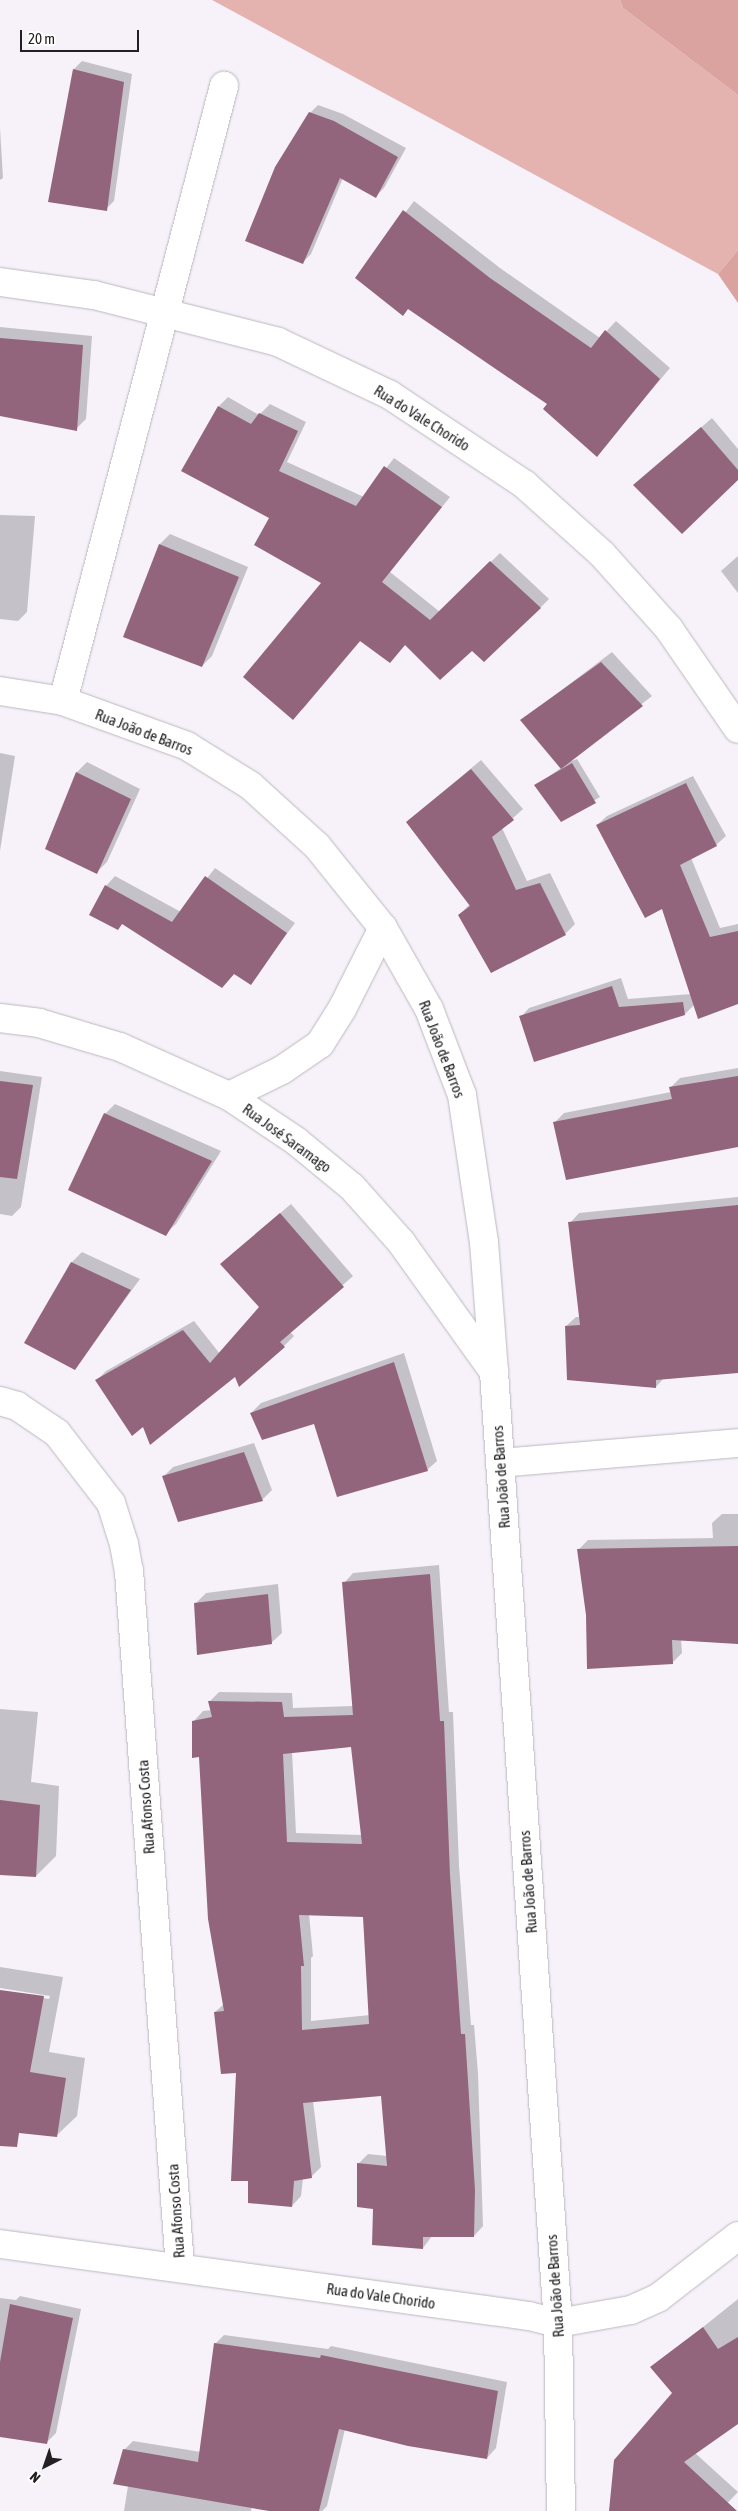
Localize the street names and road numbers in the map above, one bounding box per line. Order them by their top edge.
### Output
street label: Rua do Vale Chorido [371,381,473,455]
street label: Rua João de Barros [93,705,195,759]
street label: Rua João de Barros [415,998,469,1100]
street label: Rua José Saramago [239,1100,335,1176]
street label: Rua João de Barros [488,1425,514,1529]
street label: Rua Afonso Costa [134,1759,158,1855]
street label: Rua João de Barros [515,1830,541,1934]
street label: Rua Afonso Costa [164,2163,188,2259]
street label: Rua João de Barros [542,2234,568,2338]
street label: Rua do Vale Chorido [325,2279,437,2313]

